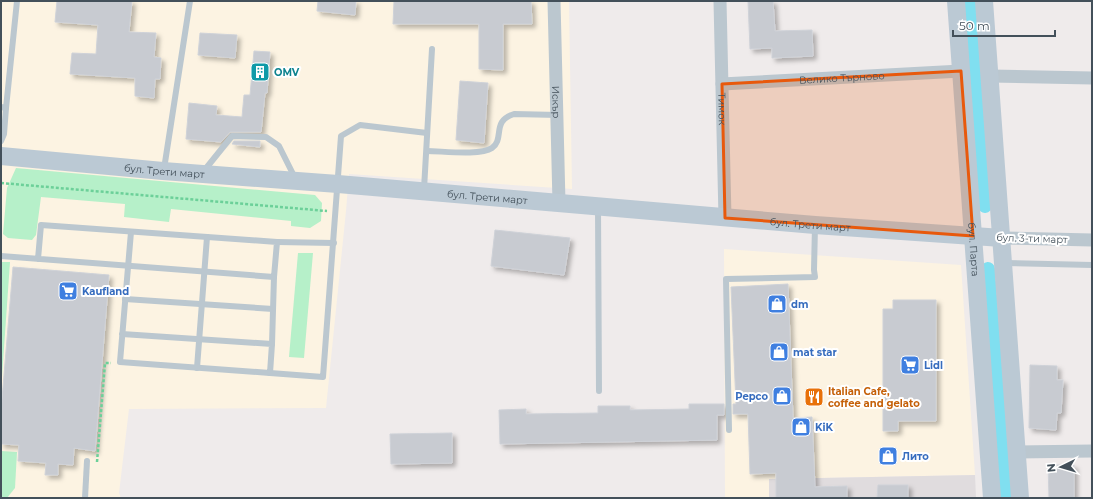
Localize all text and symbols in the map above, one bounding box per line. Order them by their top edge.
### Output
scale bar [953,12,1055,38]
text: 50 m [959,18,990,33]
building icon: OMV [249,61,271,83]
place label: OMV [274,66,300,79]
street label: Велико Търново [799,69,885,87]
street label: Искър [549,85,563,119]
street label: Тимок [715,92,729,126]
street label: бул. Трети март [123,161,205,181]
street label: бул. Трети март [446,187,528,207]
street label: бул. Трети март [769,215,851,234]
street label: бул. Парта [965,222,982,277]
street label: бул. 3-ти март [996,231,1068,246]
supermarket icon: Kaufland [57,280,79,302]
place label: Kaufland [82,285,129,298]
shop icon: dm [766,293,788,315]
place label: dm [791,298,808,311]
shop icon: mat star [768,341,790,363]
place label: mat star [793,346,837,359]
supermarket icon: Lidl [899,354,921,376]
place label: Lidl [924,359,943,372]
shop icon: Pepco [771,385,793,407]
place label: Italian Cafe, coffee and gelato [828,385,920,410]
restaurant icon: Italian Cafe, coffee and gelato [803,386,825,408]
place label: Pepco [735,390,768,403]
shop icon: KiK [790,416,812,438]
place label: KiK [815,421,833,434]
shop icon: Лито [877,445,899,467]
north arrow [1041,447,1081,487]
place label: Лито [902,450,929,463]
text: N [1044,463,1058,473]

